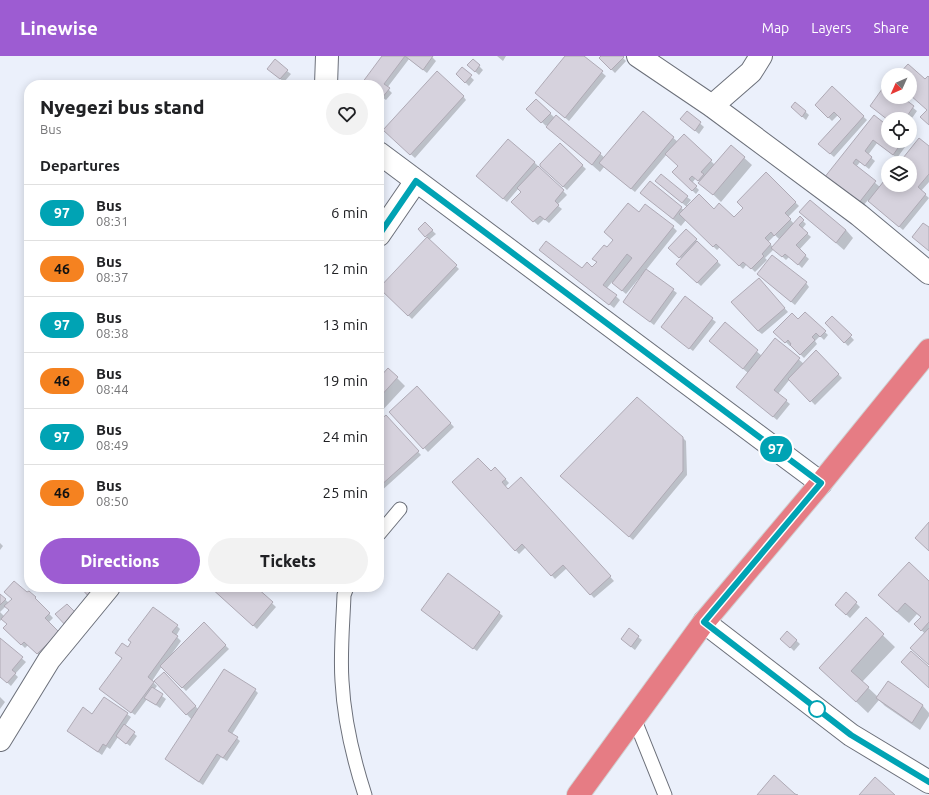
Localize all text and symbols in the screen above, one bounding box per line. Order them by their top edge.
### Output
text: Linewise [20,17,98,39]
text: Map [762,20,789,36]
text: Layers [811,20,851,36]
text: Share [873,20,909,36]
north arrow [881,68,917,104]
map controls [881,68,917,192]
button: heart [326,93,368,135]
text: Nyegezi bus stand [40,96,204,118]
button: locate [881,112,917,148]
text: Bus [40,122,61,136]
button: layers [881,156,917,192]
text: Departures [40,157,120,174]
text: Bus [96,197,122,214]
text: 6 min [331,204,368,221]
text: 97 [54,205,70,221]
text: 08:31 [96,214,129,228]
text: Bus [96,253,122,270]
text: 12 min [322,260,368,277]
text: 46 [54,261,70,277]
text: 08:37 [96,270,129,284]
text: Bus [96,309,122,326]
text: 13 min [322,316,368,333]
text: 97 [54,317,70,333]
text: 08:38 [96,326,129,340]
text: Bus [96,365,122,382]
text: 19 min [322,372,368,389]
text: 46 [54,373,70,389]
text: 08:44 [96,382,129,396]
text: Bus [96,421,122,438]
text: 24 min [322,428,368,445]
text: 97 [54,429,70,445]
line badge: 97 [758,436,794,462]
text: 08:49 [96,438,129,452]
text: 97 [768,441,784,457]
text: Bus [96,477,122,494]
text: 25 min [322,484,368,501]
text: 46 [54,485,70,501]
text: 08:50 [96,494,129,508]
button: Directions [40,538,200,584]
button: Tickets [208,538,368,584]
unlabelled marker [808,700,826,718]

